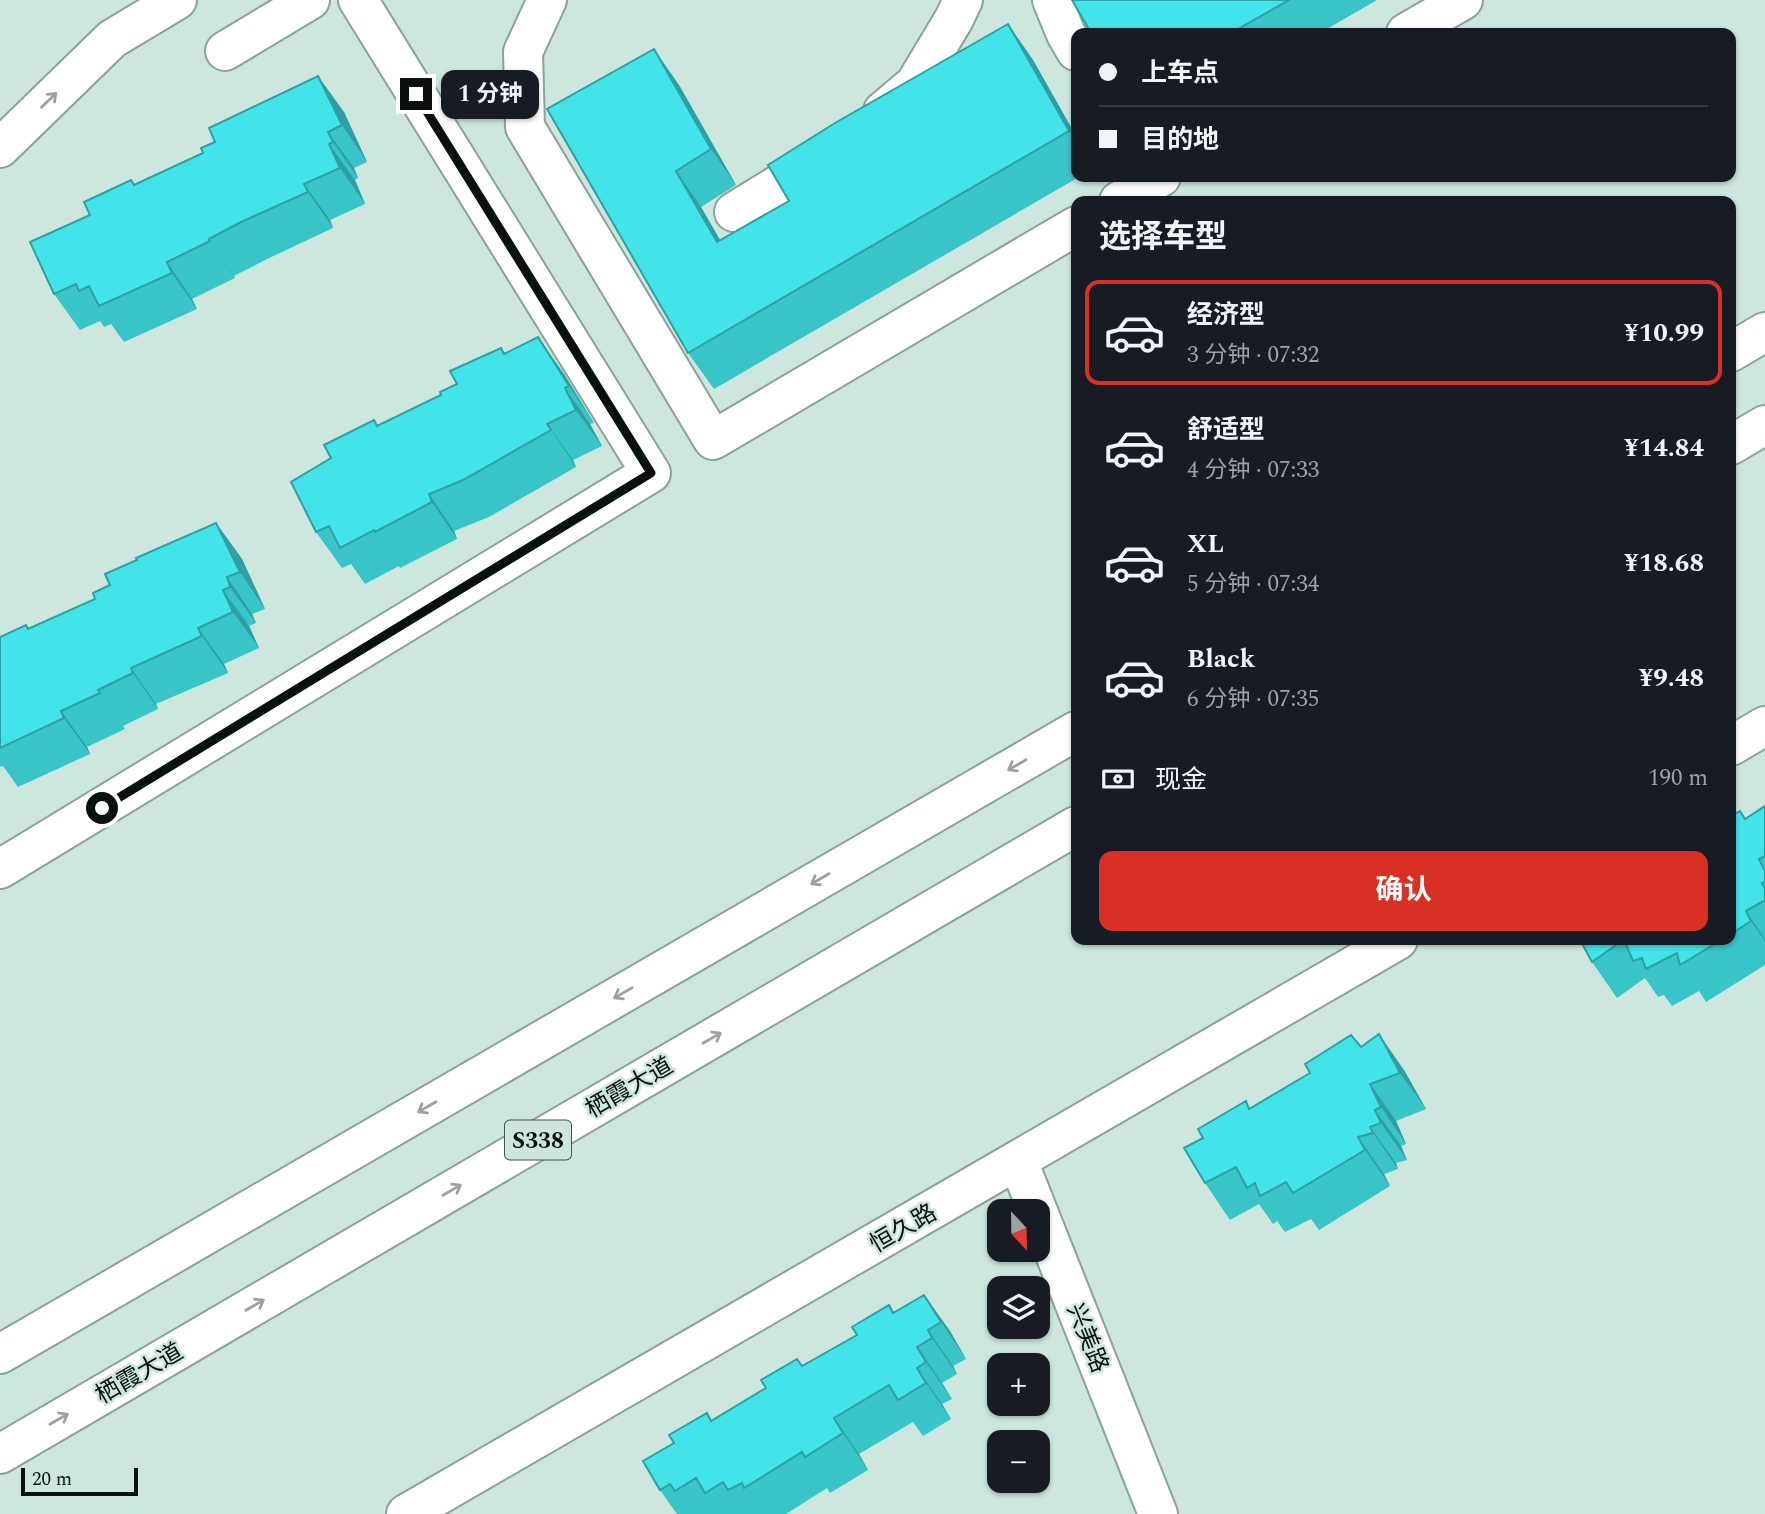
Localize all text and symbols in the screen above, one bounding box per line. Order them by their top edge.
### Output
text: 上车点 [1141,53,1219,93]
callout: 1 分钟 [440,70,538,119]
text: 1 分钟 [458,77,522,112]
route end [400,78,432,110]
one-way arrow [40,92,57,109]
text: 目的地 [1141,120,1219,160]
text: 选择车型 [1099,213,1227,262]
text: 经济型 [1187,295,1265,335]
icon: car [1103,301,1166,364]
text: ¥10.99 [1624,313,1704,353]
text: 3 分钟 · 07:32 [1187,338,1319,373]
text: 舒适型 [1187,410,1265,450]
icon: car [1103,416,1166,479]
text: ¥14.84 [1624,428,1704,468]
text: 4 分钟 · 07:33 [1187,453,1319,488]
text: XL [1187,524,1224,564]
icon: car [1103,531,1166,594]
text: ¥18.68 [1624,543,1704,583]
text: 5 分钟 · 07:34 [1187,567,1319,602]
text: Black [1187,639,1255,679]
icon: car [1103,646,1166,709]
text: ¥9.48 [1639,658,1704,698]
text: 6 分钟 · 07:35 [1187,682,1319,717]
one-way arrow [1008,758,1028,772]
icon: cash [1099,760,1137,798]
text: 现金 [1155,760,1207,800]
text: 190 m [1648,761,1708,796]
route start [86,792,118,824]
button: 确认 [1099,851,1708,931]
one-way arrow [811,872,831,886]
one-way arrow [614,986,634,1000]
one-way arrow [702,1031,722,1045]
street label: 栖霞大道 [579,1048,680,1127]
one-way arrow [417,1101,437,1115]
road number: S338 [505,1120,571,1160]
one-way arrow [441,1183,462,1196]
street label: 恒久路 [863,1195,944,1262]
north arrow [987,1199,1050,1262]
map controls [987,1199,1050,1493]
button: layers [987,1276,1050,1339]
one-way arrow [245,1297,265,1311]
street label: 兴美路 [1057,1298,1117,1378]
street label: 栖霞大道 [89,1334,190,1413]
button: + [987,1353,1050,1416]
one-way arrow [48,1412,69,1425]
button: − [987,1430,1050,1493]
scale bar [21,1465,138,1497]
text: 20 m [32,1465,72,1494]

